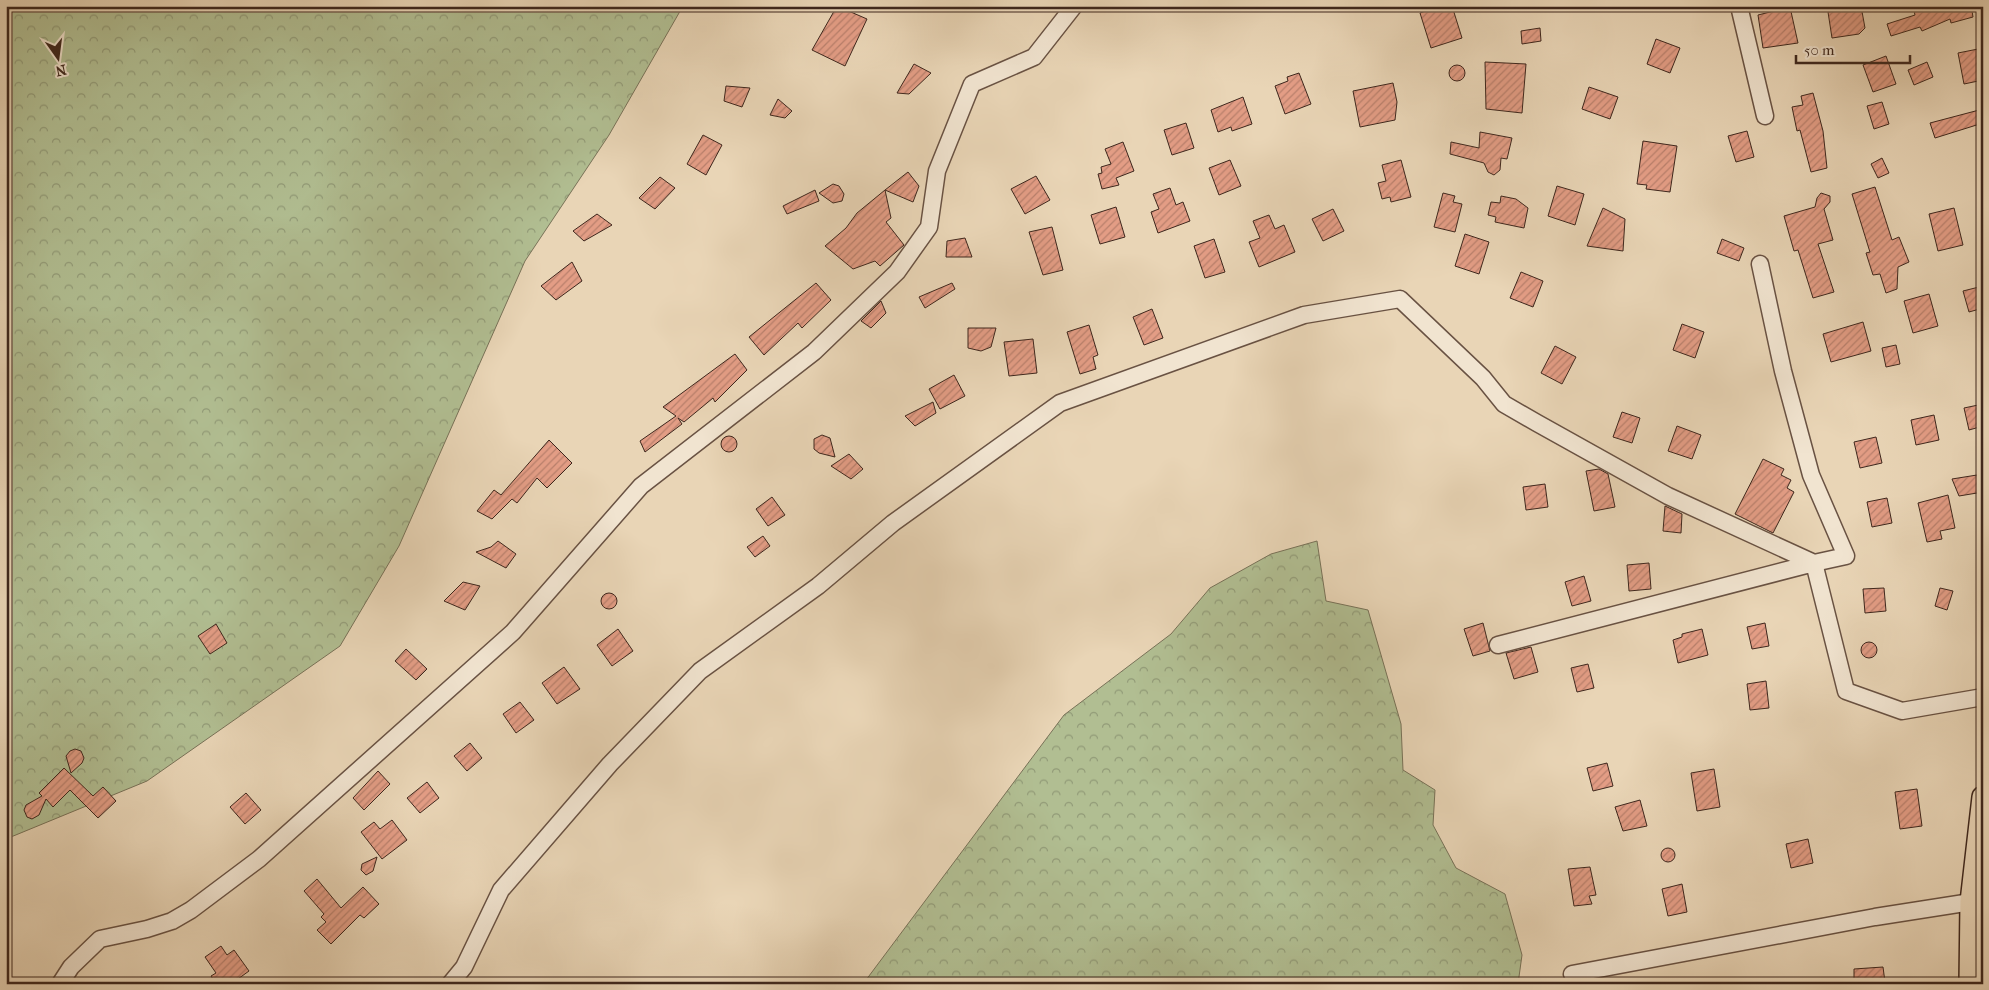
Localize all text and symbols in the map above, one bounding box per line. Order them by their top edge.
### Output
north arrow [32,32,82,82]
scale bar [1796,32,1910,64]
text: 50 m [1804,41,1835,59]
text: N [53,61,68,80]

